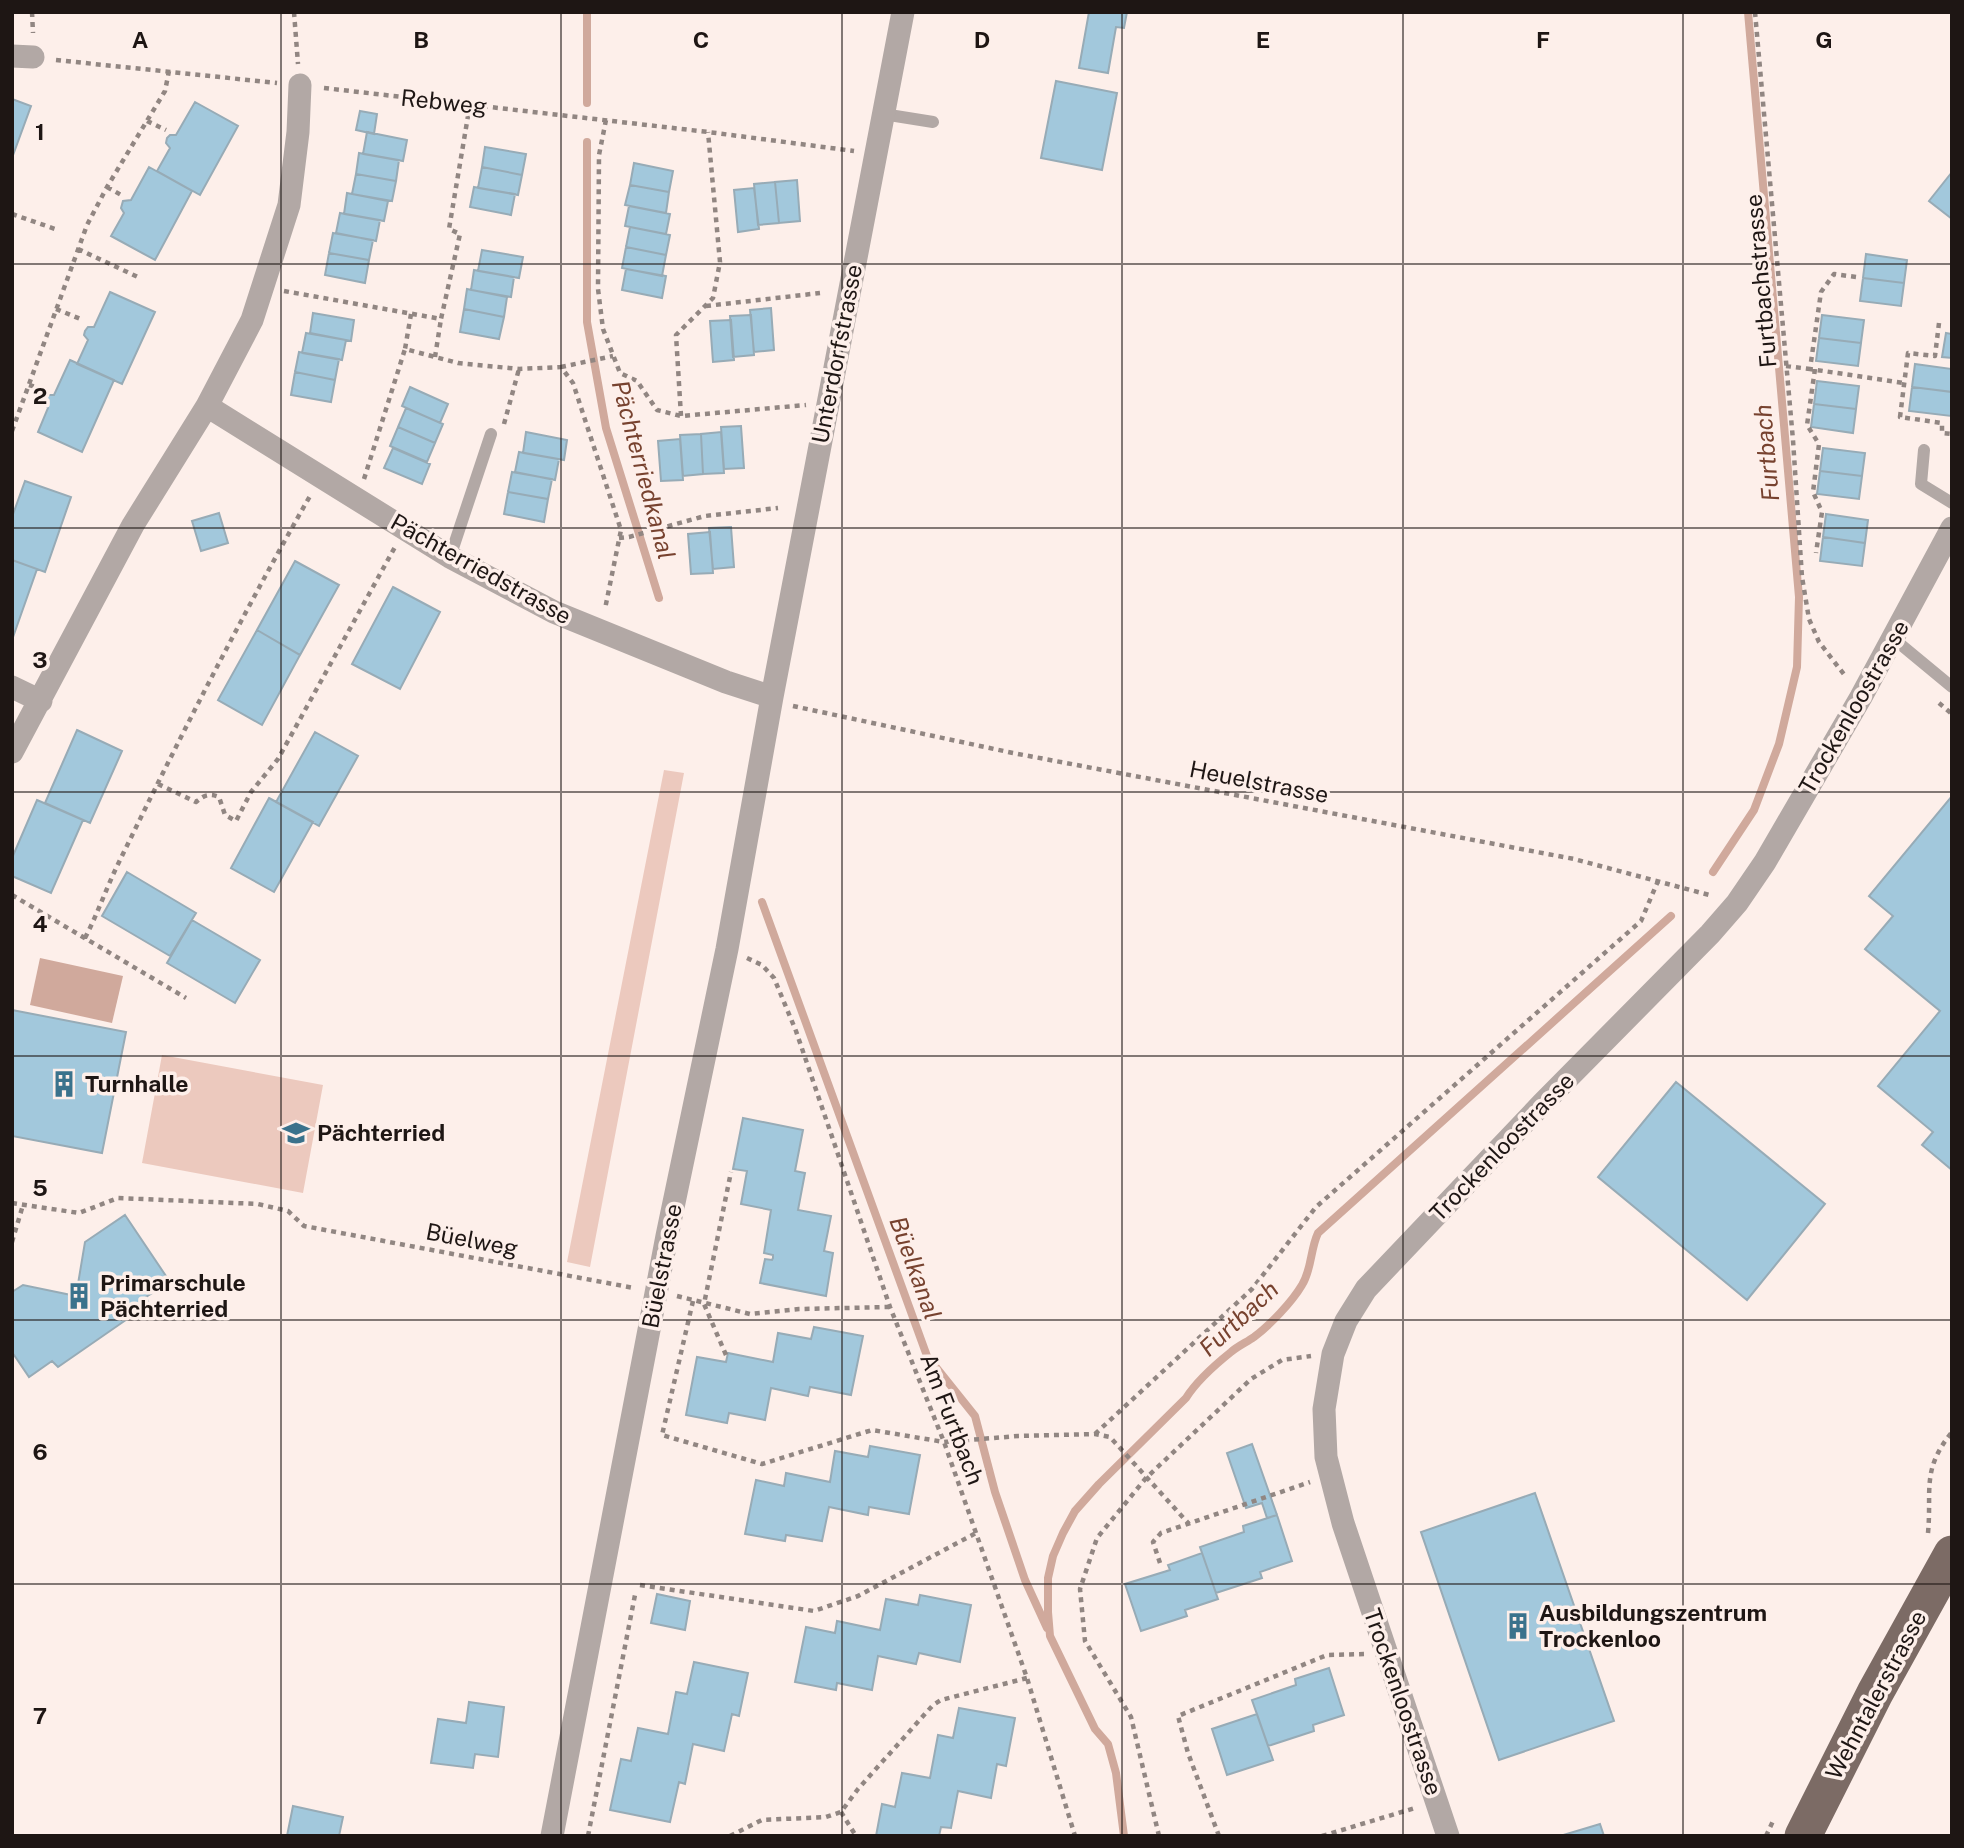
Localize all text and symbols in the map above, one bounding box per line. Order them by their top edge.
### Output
text: A [132,26,149,53]
text: B [413,26,429,53]
text: C [693,26,709,53]
text: D [974,26,990,53]
text: E [1256,26,1270,53]
text: F [1536,26,1550,53]
text: G [1815,26,1833,53]
street label: Rebweg [400,84,489,119]
text: 1 [35,118,45,145]
street label: Furtbachstrasse [1739,193,1782,369]
street label: Unterdorfstrasse [806,262,867,446]
water label: Pächterriedkanal [607,377,681,563]
text: 2 [33,382,47,409]
water label: Furtbach [1748,403,1784,503]
street label: Pächterriedstrasse [386,508,576,629]
street label: Trockenloostrasse [1793,615,1914,798]
text: 3 [32,646,48,673]
street label: Heuelstrasse [1187,755,1331,808]
text: 4 [32,910,48,937]
street label: Trockenloostrasse [1424,1067,1579,1226]
building icon: Turnhalle [49,1069,79,1099]
place label: Turnhalle [85,1070,189,1097]
school or university icon: Pächterried [281,1118,311,1148]
place label: Pächterried [317,1119,445,1146]
text: 5 [32,1174,48,1201]
street label: Büelstrasse [636,1201,687,1330]
water label: Büelkanal [884,1212,948,1323]
street label: Büelweg [424,1217,520,1262]
place label: Primarschule Pächterried [100,1269,246,1322]
water label: Furtbach [1193,1275,1284,1362]
building icon: Primarschule Pächterried [64,1281,94,1311]
street label: Am Furtbach [915,1349,990,1488]
text: 6 [32,1438,48,1465]
place label: Ausbildungszentrum Trockenloo [1539,1599,1767,1652]
street label: Trockenloostrasse [1359,1605,1448,1799]
street label: Wehntalerstrasse [1820,1606,1932,1784]
building icon: Ausbildungszentrum Trockenloo [1503,1611,1533,1641]
text: 7 [33,1702,47,1729]

